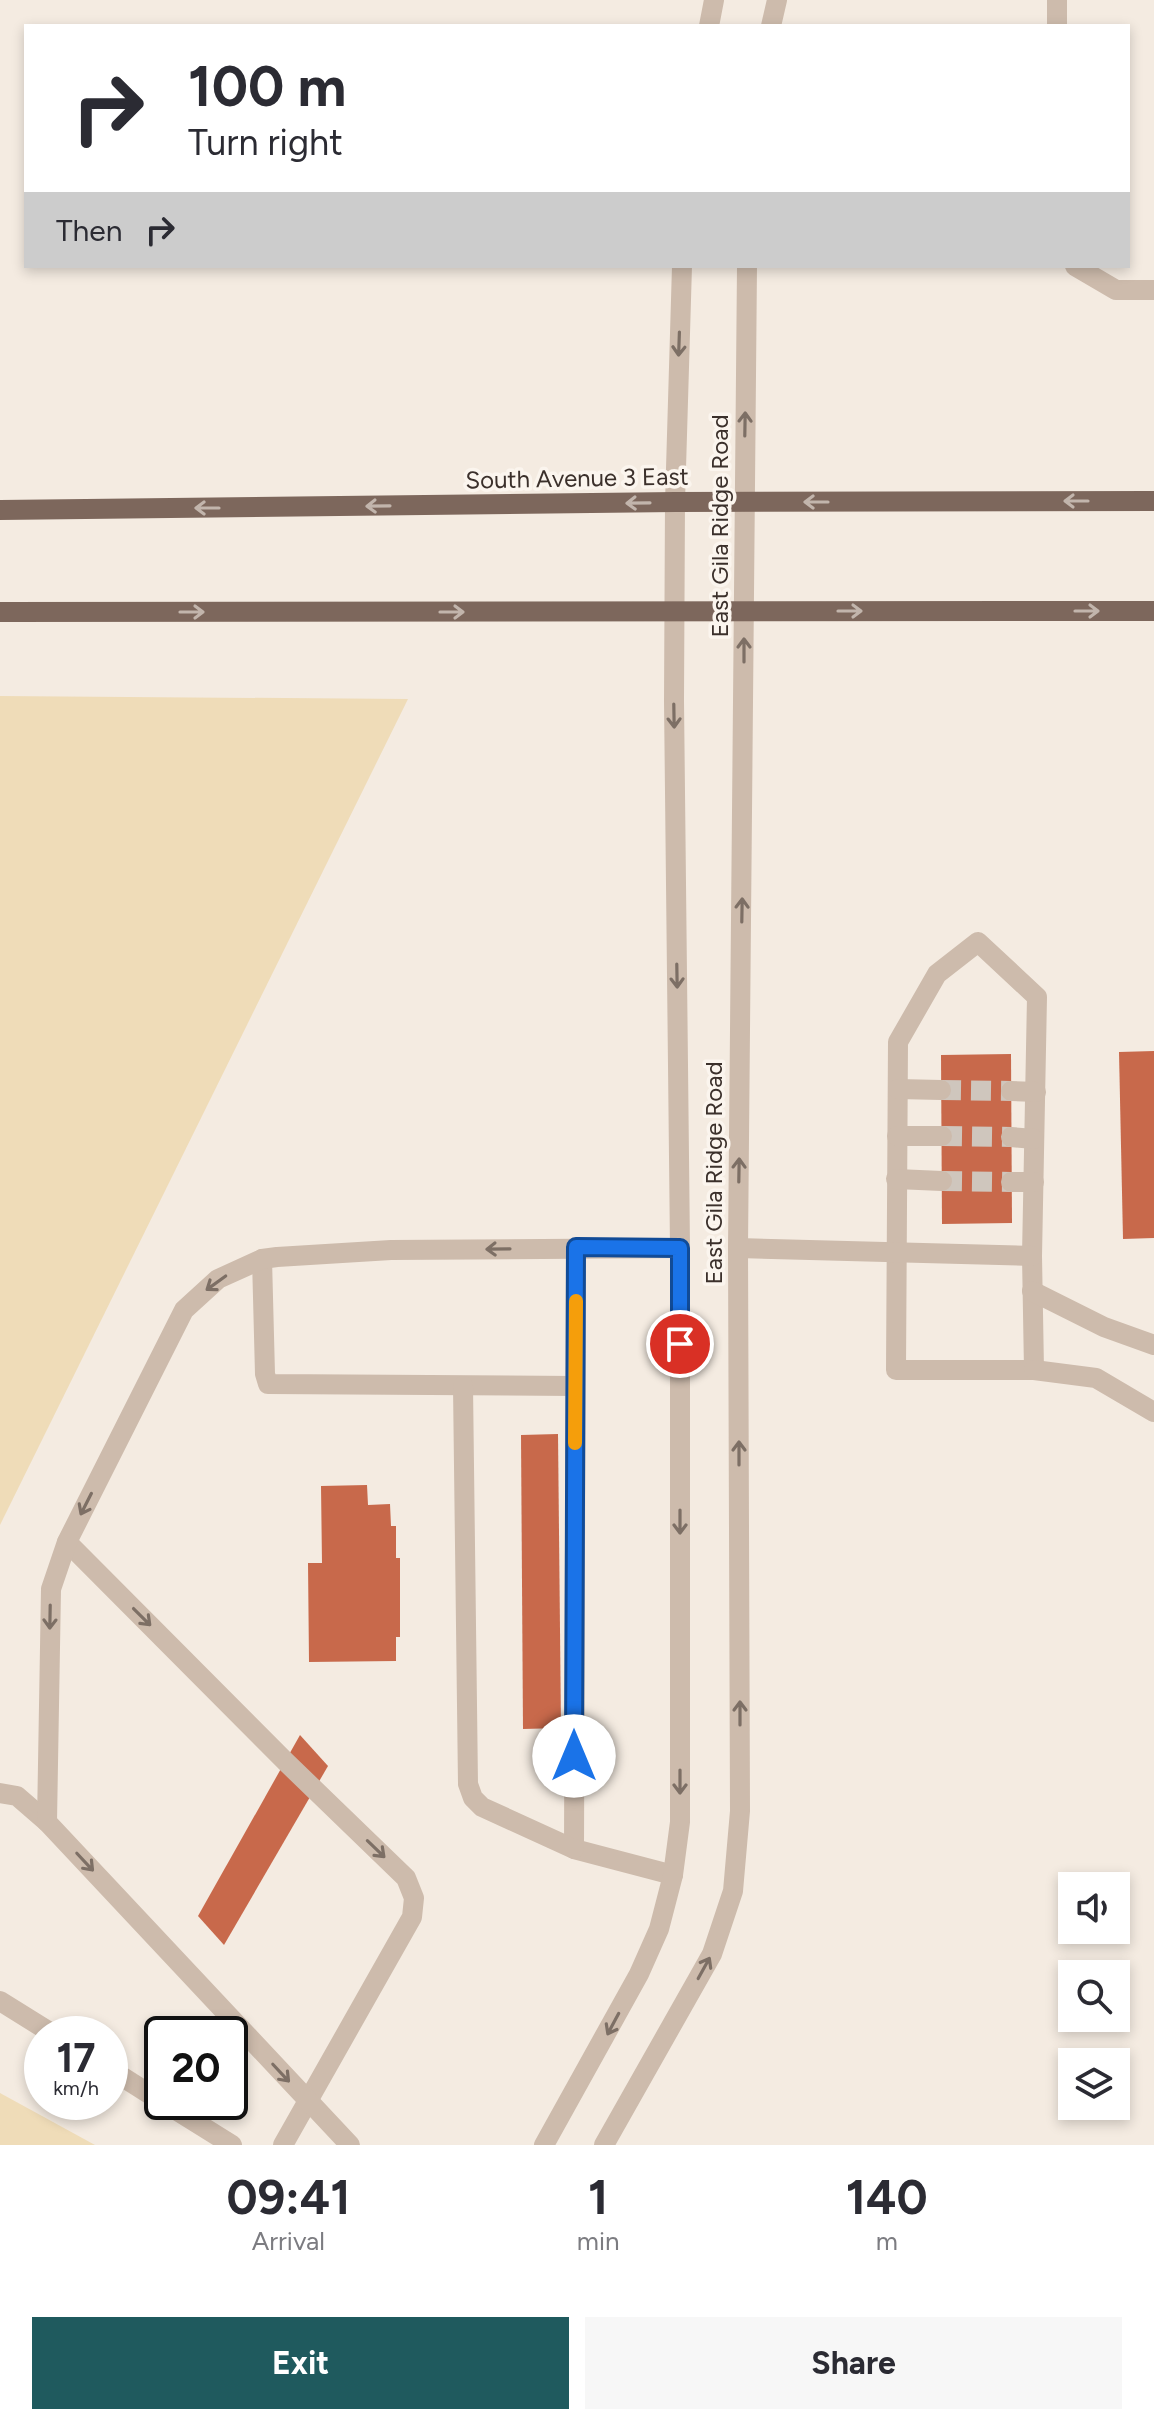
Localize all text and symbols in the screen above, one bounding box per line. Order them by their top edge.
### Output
text: 100 m [188,53,346,120]
icon: right [56,56,160,160]
text: Turn right [188,121,343,164]
icon: right [138,208,182,252]
text: Then [56,212,122,249]
one-way arrow [671,330,686,357]
one-way arrow [737,411,753,438]
street label: East Gila Ridge Road [705,415,734,637]
street label: South Avenue 3 East [465,462,689,494]
one-way arrow [1063,493,1090,509]
one-way arrow [803,494,830,510]
one-way arrow [625,495,652,511]
one-way arrow [365,498,392,514]
one-way arrow [194,500,221,516]
one-way arrow [836,603,863,619]
one-way arrow [1073,603,1100,619]
one-way arrow [178,604,205,620]
one-way arrow [438,604,465,620]
one-way arrow [736,637,752,664]
one-way arrow [666,702,682,729]
one-way arrow [734,897,750,924]
one-way arrow [669,962,685,989]
street label: East Gila Ridge Road [699,1062,728,1284]
one-way arrow [731,1157,747,1184]
one-way arrow [485,1241,512,1256]
one-way arrow [206,1275,228,1291]
pin [646,1310,714,1378]
icon: arrive [658,1322,702,1366]
one-way arrow [731,1440,747,1467]
one-way arrow [78,1491,93,1515]
one-way arrow [672,1508,688,1535]
one-way arrow [42,1603,58,1630]
one-way arrow [132,1607,151,1627]
one-way arrow [732,1700,748,1727]
position arrow [532,1714,616,1798]
one-way arrow [672,1768,688,1795]
one-way arrow [366,1839,385,1858]
one-way arrow [75,1852,94,1871]
map controls [1058,1872,1130,2120]
button: sound [1058,1872,1130,1944]
one-way arrow [697,1956,713,1980]
button: search [1058,1960,1130,2032]
one-way arrow [604,2012,620,2035]
speed limit sign: 20 [144,2016,248,2120]
text: 17 [56,2034,96,2082]
button: layers [1058,2048,1130,2120]
one-way arrow [272,2063,291,2083]
text: km/h [53,2076,99,2100]
text: 09:41 [226,2168,350,2226]
text: 1 [588,2168,608,2226]
text: 140 [846,2168,928,2226]
text: Arrival [252,2225,325,2257]
text: min [577,2225,619,2257]
text: m [876,2225,898,2257]
button: Exit [32,2317,569,2409]
button: Share [585,2317,1122,2409]

